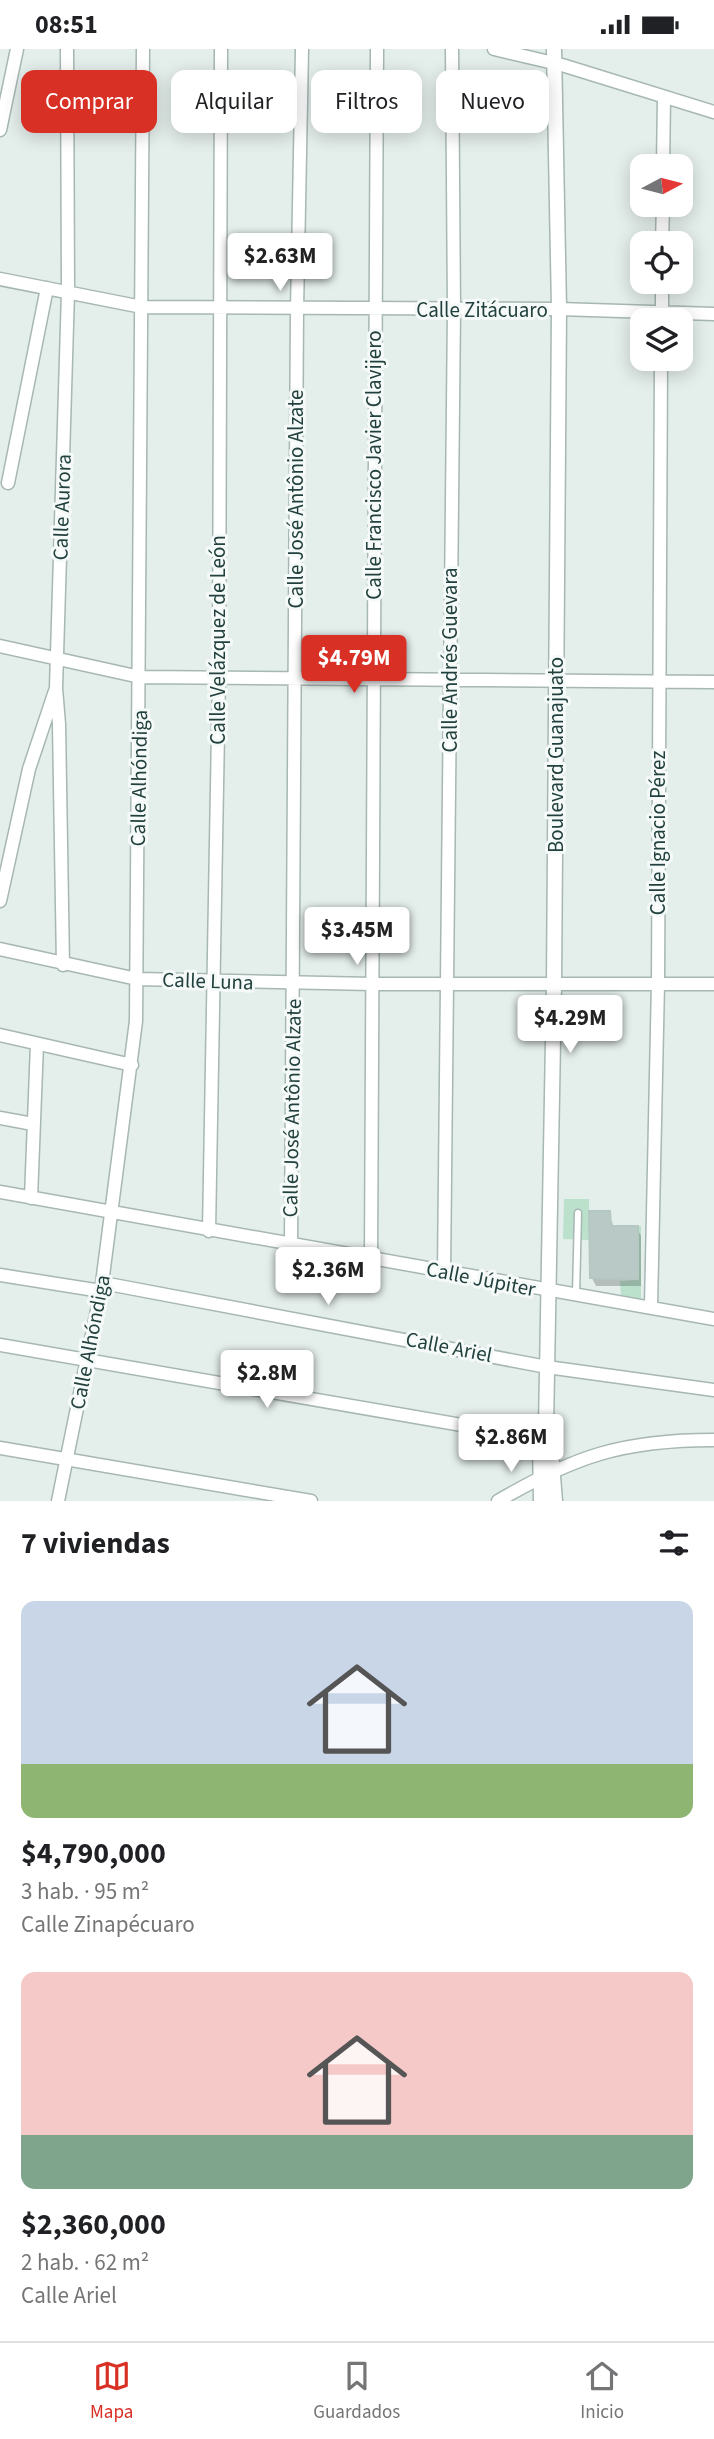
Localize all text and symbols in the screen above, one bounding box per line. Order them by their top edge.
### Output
text: 08:51 [35,6,98,43]
chip: Comprar [21,70,157,133]
chip: Alquilar [171,70,297,133]
chip: Filtros [311,70,422,133]
chip: Nuevo [436,70,549,133]
north arrow [630,154,693,217]
map controls [630,154,693,371]
button: locate [630,231,693,294]
pin: $2.63M [223,233,337,293]
text: $2.63M [243,239,317,272]
street label: Calle Zitácuaro [416,295,548,325]
button: layers [630,308,693,371]
street label: Calle Francisco Javier Clavijero [359,330,389,600]
street label: Calle José Antônio Alzate [281,390,311,608]
street label: Calle Aurora [45,453,79,561]
street label: Calle Velázquez de León [203,535,233,745]
street label: Calle Andrés Guevara [435,567,465,753]
pin: $4.79M [297,635,411,695]
text: $4.79M [317,641,391,674]
street label: Boulevard Guanajuato [541,657,571,853]
street label: Calle Alhóndiga [123,709,155,847]
street label: Calle Ignacio Pérez [643,751,673,915]
pin: $3.45M [300,907,414,967]
text: $3.45M [320,913,394,946]
street label: Calle Luna [162,964,254,998]
pin: $4.29M [513,995,627,1055]
street label: Calle José Antônio Alzate [275,998,309,1218]
text: $4.29M [533,1001,607,1034]
pin: $2.36M [271,1247,385,1307]
text: $2.36M [291,1253,365,1286]
street label: Calle Júpiter [424,1254,539,1304]
street label: Calle Alhóndiga [62,1272,118,1412]
street label: Calle Ariel [403,1324,495,1370]
pin: $2.8M [218,1351,316,1410]
text: $2.8M [237,1356,297,1389]
pin: $2.86M [454,1415,568,1474]
text: $2.86M [474,1420,548,1453]
text: 7 viviendas [21,1522,170,1565]
icon: filters [655,1524,693,1562]
icon: home [294,1646,420,1772]
text: $4,790,000 [21,1832,166,1875]
text: 3 hab. · 95 m² [21,1875,149,1908]
text: Calle Zinapécuaro [21,1908,195,1941]
icon: home [294,2017,420,2143]
text: $2,360,000 [21,2203,166,2246]
text: 2 hab. · 62 m² [21,2246,149,2279]
text: Calle Ariel [21,2279,117,2312]
tab: Mapa [90,2357,133,2426]
tab: Guardados [313,2357,400,2426]
tab: Inicio [580,2357,624,2426]

